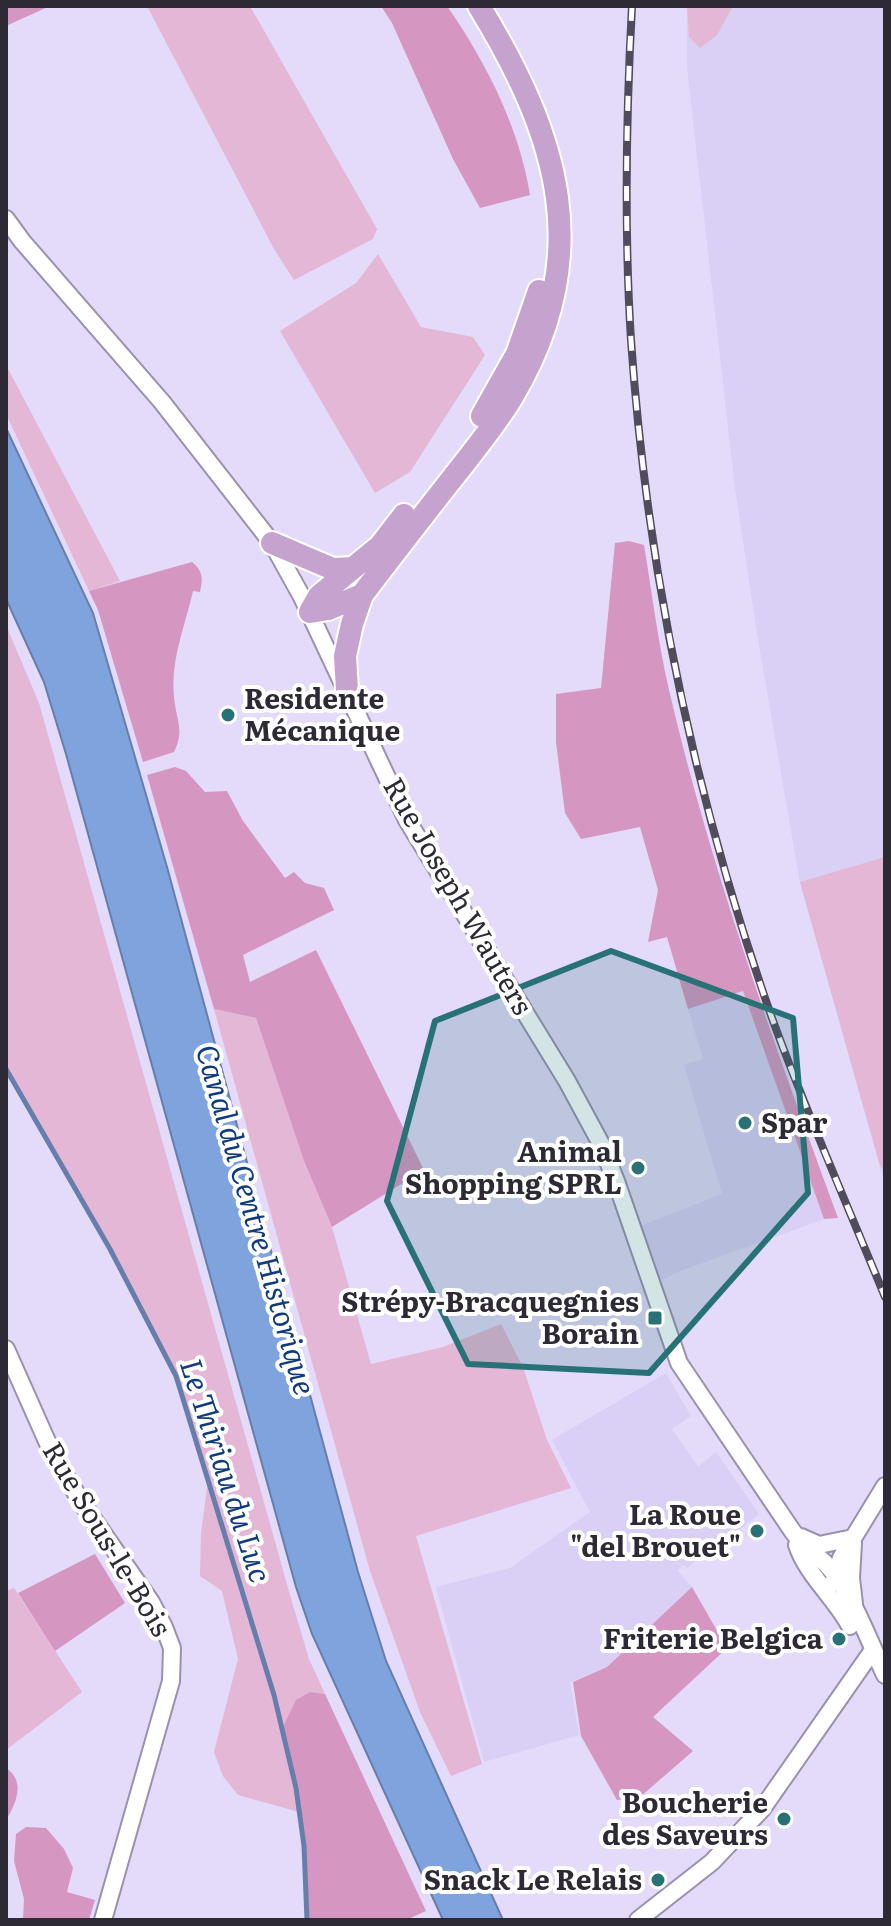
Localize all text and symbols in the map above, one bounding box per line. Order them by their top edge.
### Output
place label: Residente Mécanique [244,676,400,750]
marker: Residente Mécanique [219,706,237,724]
street label: Rue Joseph Wauters [375,768,545,1022]
water label: Canal du Centre Historique [187,1039,329,1400]
place label: Spar [761,1100,828,1142]
marker: Spar [736,1114,754,1132]
place label: Animal Shopping SPRL [405,1129,622,1203]
marker: Animal Shopping SPRL [629,1159,647,1177]
place label: Strépy-Bracquegnies Borain [341,1279,639,1353]
marker: Strépy-Bracquegnies Borain [646,1309,664,1327]
water label: Le Thiriau du Luc [171,1353,285,1588]
street label: Rue Sous-le-Bois [34,1433,184,1643]
place label: La Roue "del Brouet" [570,1492,741,1566]
marker: La Roue "del Brouet" [748,1522,766,1540]
place label: Friterie Belgica [603,1616,824,1658]
marker: Friterie Belgica [830,1630,848,1648]
place label: Boucherie des Saveurs [602,1780,768,1854]
marker: Boucherie des Saveurs [775,1810,793,1828]
place label: Snack Le Relais [424,1857,642,1899]
marker: Snack Le Relais [649,1871,667,1889]

